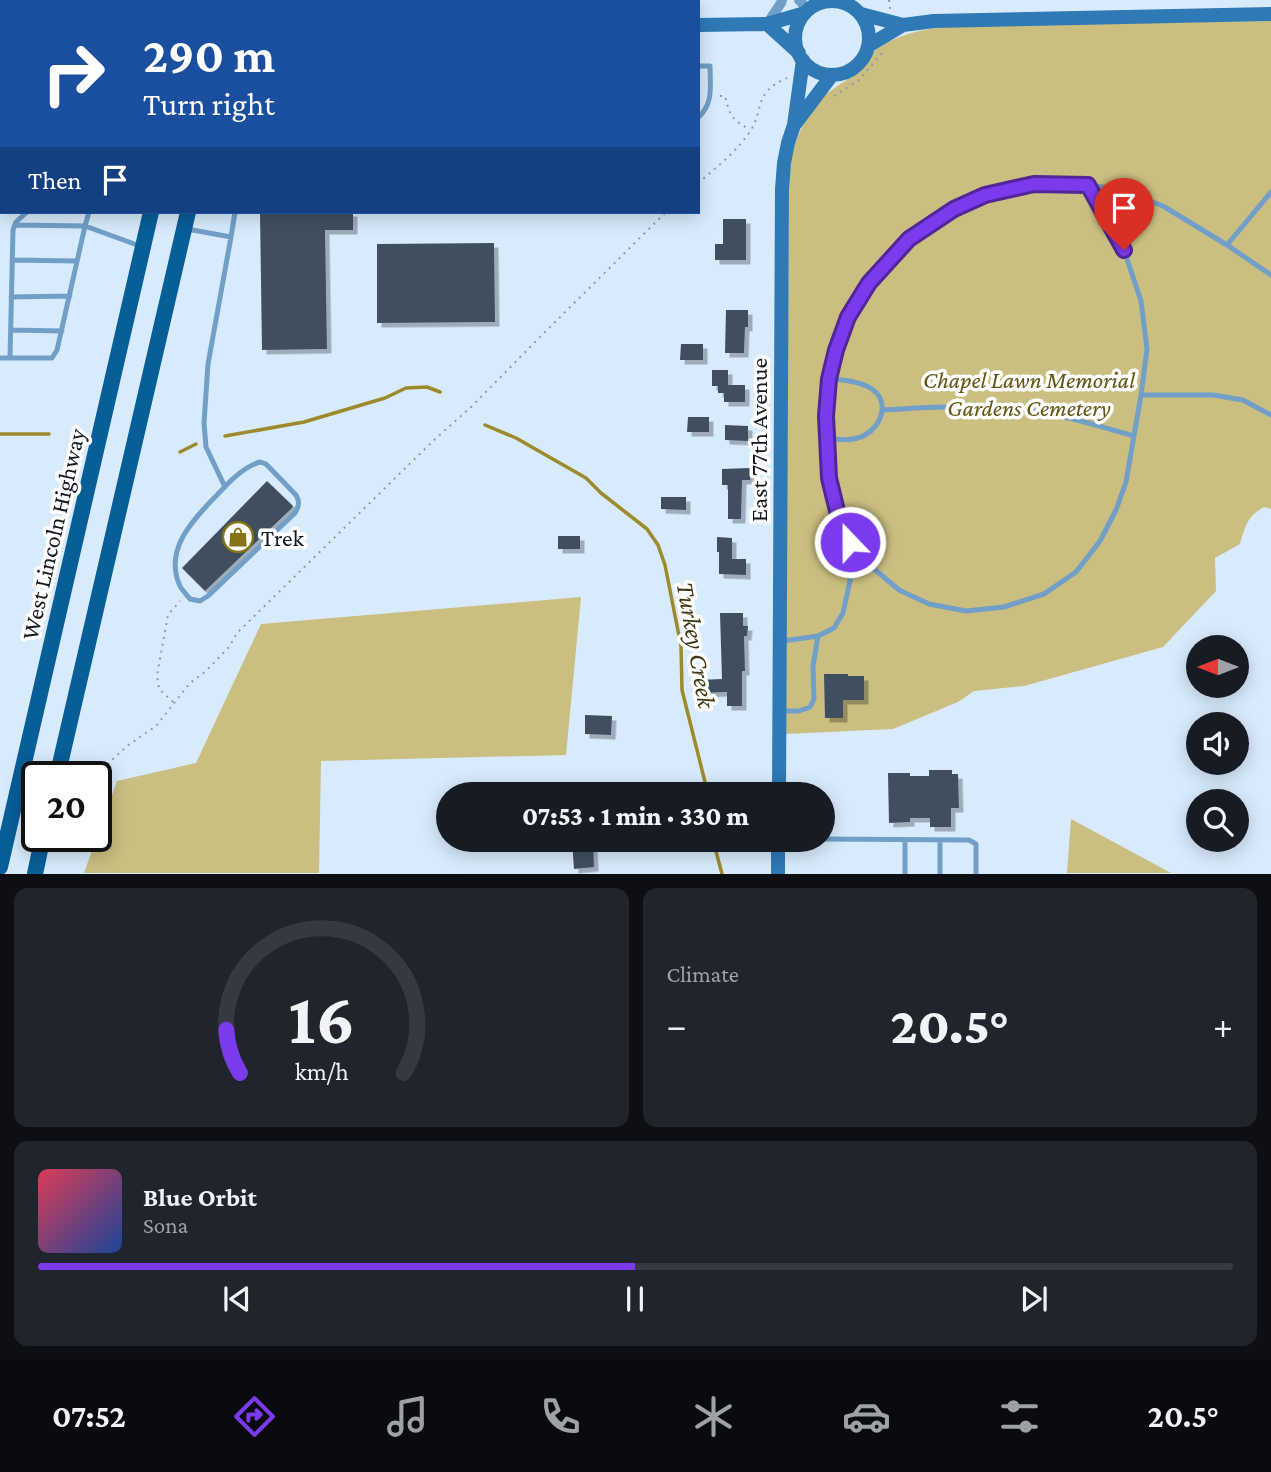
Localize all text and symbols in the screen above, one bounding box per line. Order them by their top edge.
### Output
icon: right [28,28,119,119]
text: 290 m [143,28,275,83]
text: Turn right [143,86,275,122]
icon: arrive [96,161,134,199]
text: Then [28,166,82,195]
pin [1094,178,1154,250]
icon: arrive [1105,189,1143,227]
street label: East 77th Avenue [745,358,772,522]
park label: Chapel Lawn Memorial Gardens Cemetery [923,366,1136,421]
street label: West Lincoln Highway [16,425,91,642]
position arrow [813,505,887,579]
shop icon: Trek [221,520,255,554]
place label: Trek [261,524,305,551]
water label: Turkey Creek [671,580,722,712]
north arrow [1186,635,1250,698]
map controls [1186,635,1249,852]
button: sound [1186,712,1249,775]
speed limit sign: 20 [21,761,112,852]
button: search [1186,789,1249,852]
text: 07:53 · 1 min · 330 m [522,802,749,831]
text: Climate [667,961,739,987]
text: 16 [288,979,355,1060]
text: 20.5° [890,996,1009,1054]
text: − [667,1004,687,1046]
text: + [1213,1004,1233,1046]
text: km/h [294,1058,348,1085]
text: Blue Orbit [143,1183,257,1212]
text: Sona [143,1212,188,1238]
icon: previous [218,1280,256,1318]
icon: pause [616,1280,654,1318]
icon: next [1015,1280,1053,1318]
icon: directions [230,1392,279,1441]
icon: music [383,1392,432,1441]
icon: phone [536,1392,585,1441]
icon: climate [689,1392,738,1441]
icon: car [842,1392,891,1441]
icon: filters [995,1392,1044,1441]
text: 07:52 [52,1398,126,1434]
text: 20.5° [1148,1398,1219,1434]

